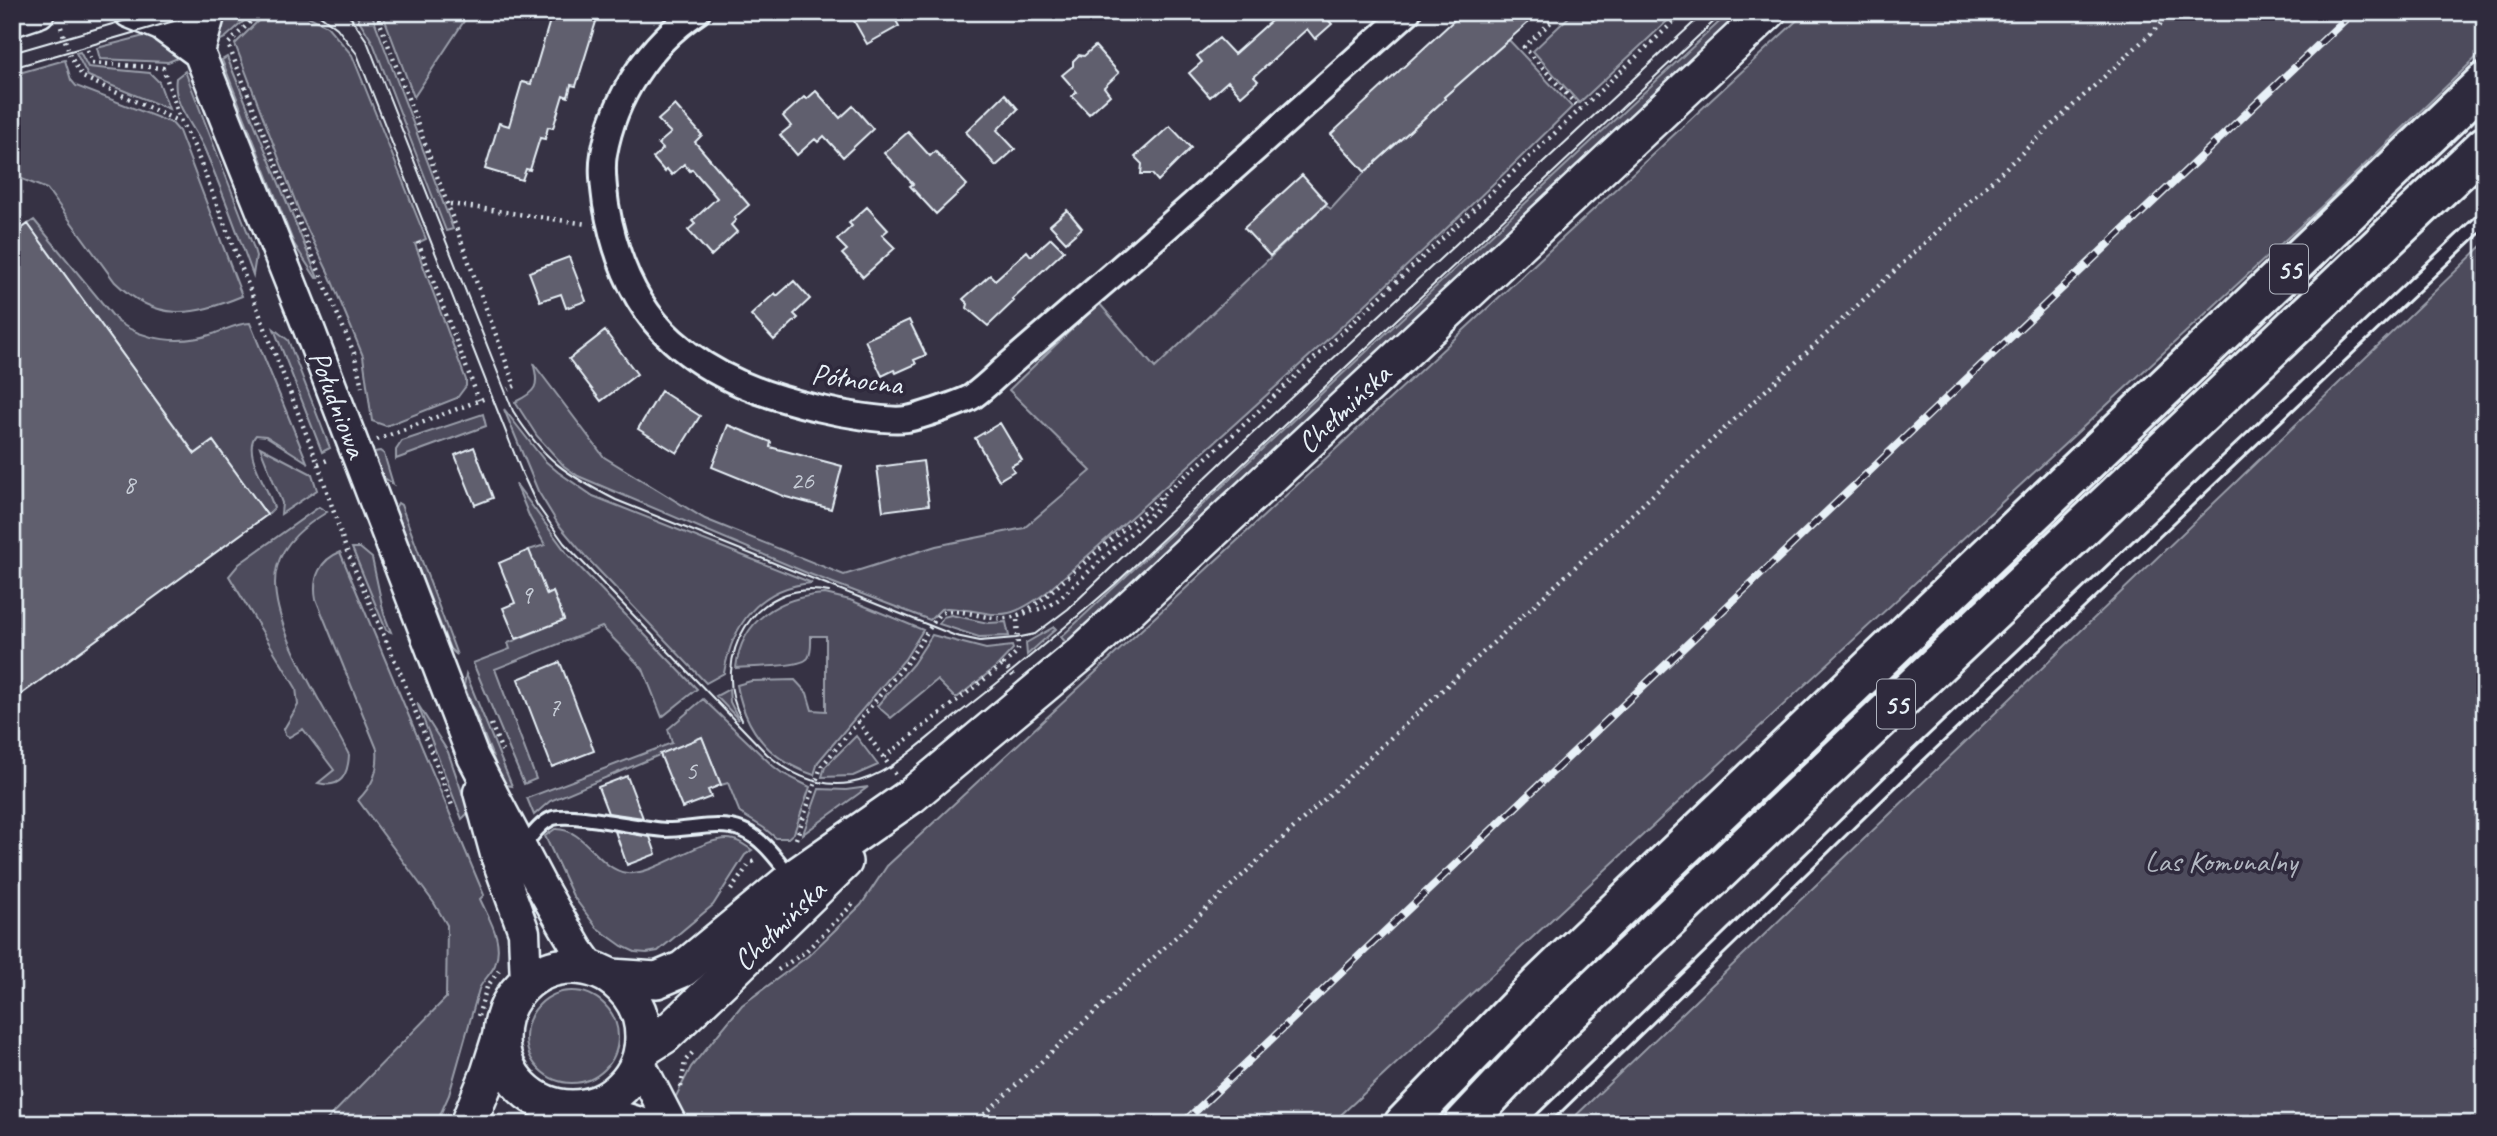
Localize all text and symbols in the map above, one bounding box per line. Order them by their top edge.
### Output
road number: 55 [2270,244,2308,294]
street label: Południowa [300,345,376,465]
street label: Chełmińska [1289,354,1400,461]
street label: Północna [809,355,907,404]
house number: 26 [790,464,815,497]
house number: 8 [123,468,137,501]
house number: 9 [520,578,534,611]
road number: 55 [1877,680,1915,728]
house number: 7 [548,691,561,724]
house number: 5 [685,754,698,787]
park label: Las Komunalny [2145,842,2300,880]
street label: Chełmińska [725,870,835,979]

